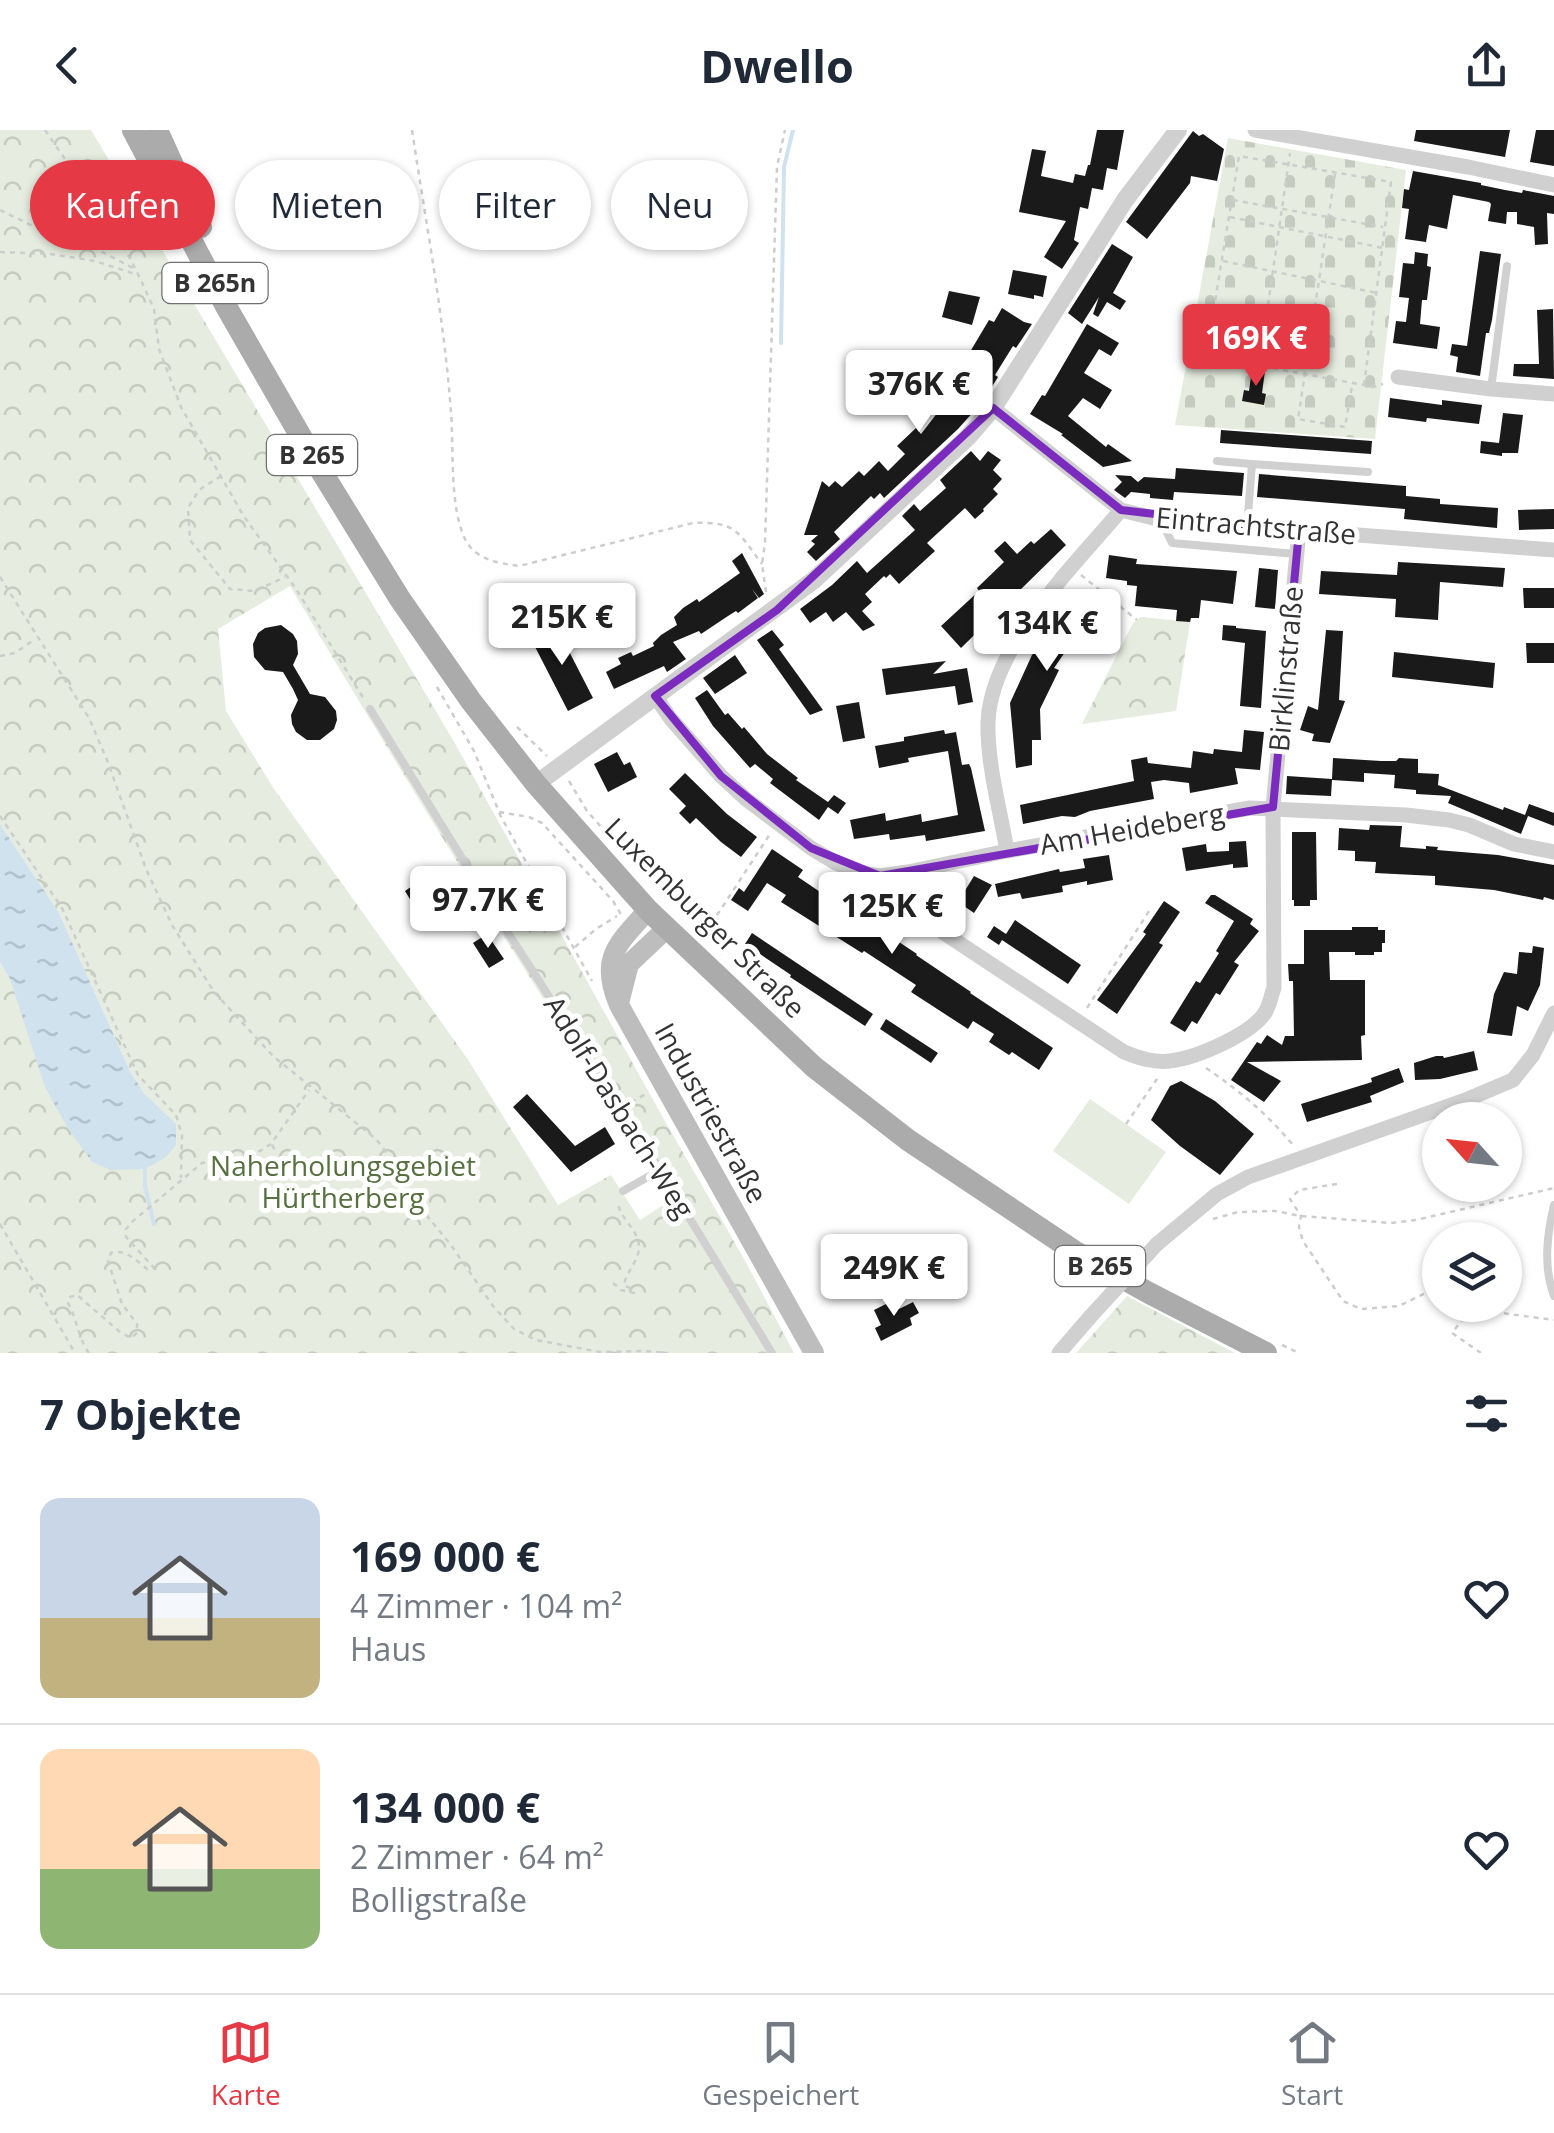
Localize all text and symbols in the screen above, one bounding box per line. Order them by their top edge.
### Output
text: Dwello [700,35,854,96]
icon: back [40,38,95,93]
icon: share [1459,38,1514,93]
chip: Kaufen [30,160,215,250]
chip: Mieten [235,160,419,250]
chip: Filter [439,160,591,250]
chip: Neu [611,160,748,250]
road number: B 265n [162,263,268,303]
pin: 169K € [1175,304,1337,389]
text: 169K € [1205,315,1307,358]
pin: 376K € [838,350,1000,435]
text: 376K € [868,361,970,404]
road number: B 265 [267,435,357,475]
street label: Eintrachtstraße [1154,497,1358,553]
pin: 215K € [481,583,643,668]
street label: Birklinstraße [1259,585,1311,753]
pin: 134K € [966,589,1128,674]
text: 215K € [511,594,613,637]
text: 134K € [996,600,1098,643]
street label: Am Heideberg [1037,793,1227,863]
street label: Luxemburger Straße [597,809,814,1026]
pin: 97.7K € [396,866,580,951]
pin: 125K € [811,872,973,957]
text: 97.7K € [432,877,544,920]
text: 125K € [841,883,943,926]
street label: Adolf-Dasbach-Weg [536,988,704,1225]
street label: Industriestraße [647,1016,777,1209]
north arrow [1422,1102,1522,1202]
map controls [1422,1102,1522,1322]
park label: Naherholungsgebiet Hürtherberg [210,1146,476,1216]
button: layers [1422,1222,1522,1322]
pin: 249K € [813,1234,975,1319]
text: 249K € [843,1245,945,1288]
road number: B 265 [1055,1246,1145,1286]
text: 7 Objekte [40,1385,242,1442]
icon: filters [1459,1386,1514,1441]
text: 169 000 € [350,1527,540,1584]
icon: home [120,1538,240,1658]
icon: heart [1459,1571,1514,1626]
text: 4 Zimmer · 104 m² [350,1584,622,1627]
text: Haus [350,1627,426,1670]
text: 134 000 € [350,1778,540,1835]
icon: home [120,1789,240,1909]
icon: heart [1459,1822,1514,1877]
text: 2 Zimmer · 64 m² [350,1835,604,1878]
text: Bolligstraße [350,1878,527,1921]
tab: Karte [211,2015,281,2113]
tab: Gespeichert [702,2015,859,2113]
tab: Start [1281,2015,1343,2113]

